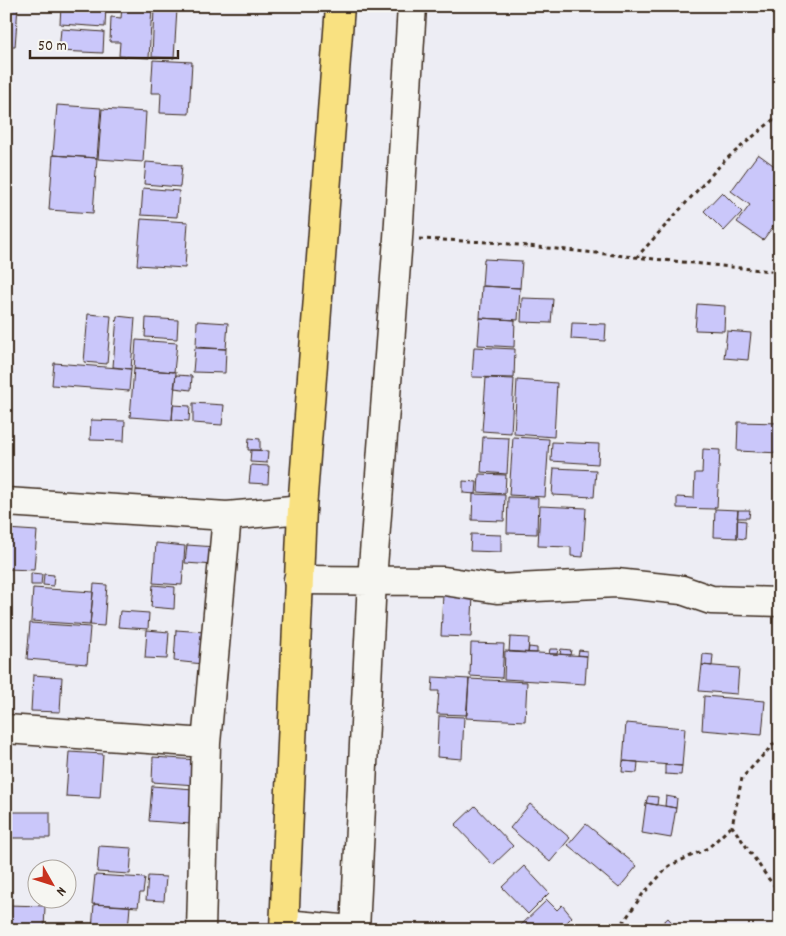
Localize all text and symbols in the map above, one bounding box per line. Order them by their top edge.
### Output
scale bar [30,28,178,60]
text: 50 m [38,36,67,58]
north arrow [28,858,78,908]
text: N [51,882,70,900]

